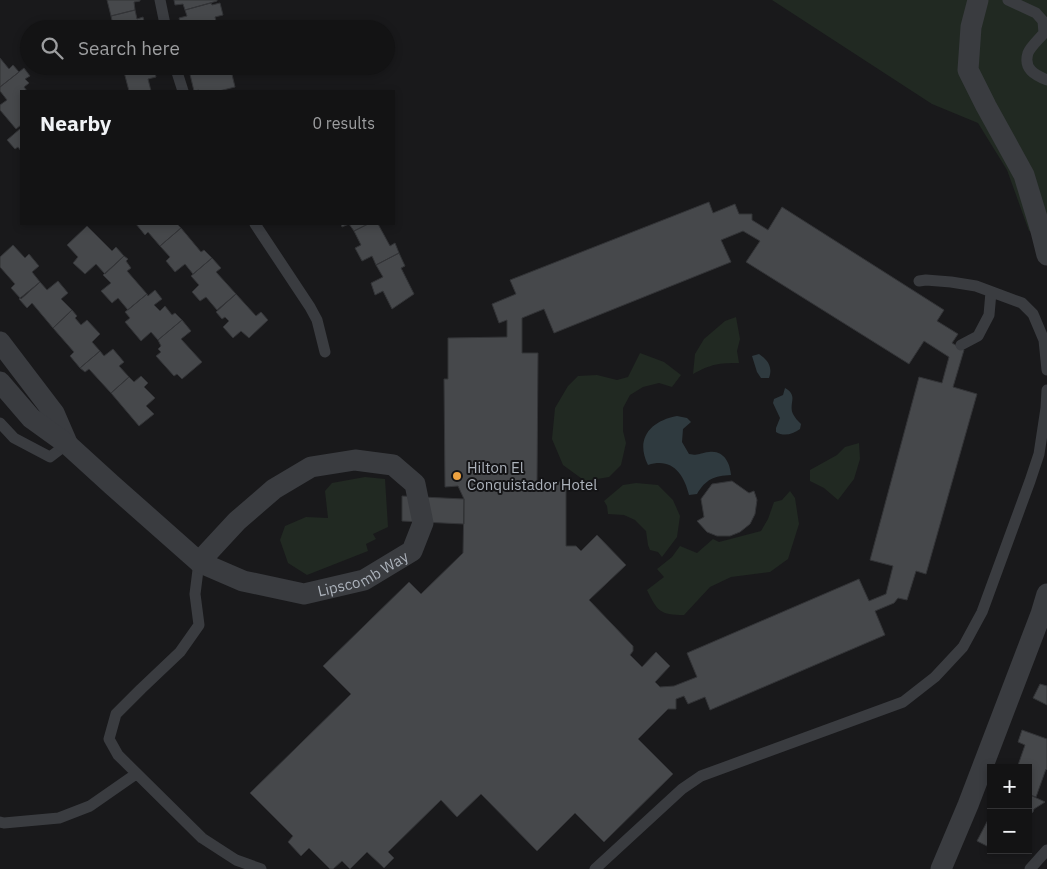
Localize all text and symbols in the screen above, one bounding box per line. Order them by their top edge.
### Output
search box [20,20,395,75]
icon: search [38,34,66,62]
text: Search here [78,36,180,60]
text: Nearby [40,109,111,137]
text: 0 results [312,113,375,133]
place label: Hilton El Conquistador Hotel [467,458,597,494]
marker: Hilton El Conquistador Hotel [451,470,463,482]
street label: Lipscomb Way [316,546,412,600]
map controls [987,764,1032,854]
button: + [987,764,1032,809]
button: − [987,809,1032,854]

